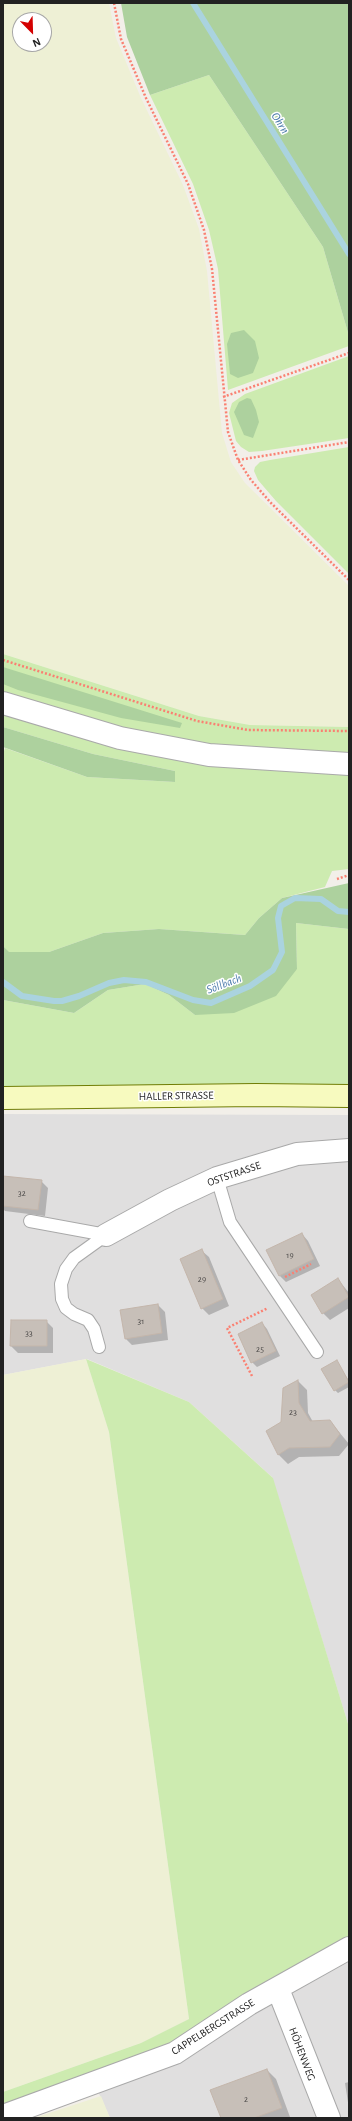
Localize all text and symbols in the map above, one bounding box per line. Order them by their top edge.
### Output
north arrow [12,12,52,52]
text: N [31,36,42,49]
water label: Ohrn [268,110,292,136]
water label: Söllbach [204,971,244,997]
street label: HALLER STRASSE [138,1089,214,1103]
street label: OSTSTRASSE [205,1159,263,1189]
house number: 32 [18,1188,26,1198]
house number: 19 [286,1250,294,1260]
house number: 29 [198,1274,206,1284]
house number: 31 [138,1316,144,1326]
house number: 33 [25,1328,33,1338]
house number: 25 [256,1344,264,1354]
house number: 23 [289,1407,297,1417]
street label: CAPPELBERGSTRASSE [169,1996,257,2058]
street label: HÖHENWEG [286,2025,318,2083]
house number: 2 [244,2094,248,2104]

